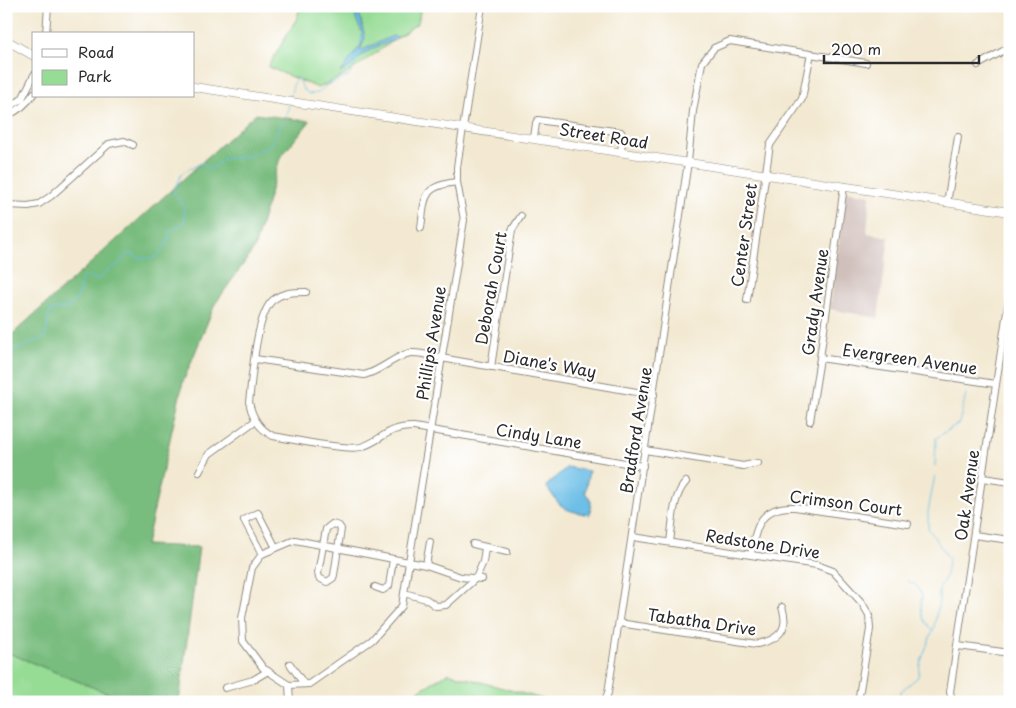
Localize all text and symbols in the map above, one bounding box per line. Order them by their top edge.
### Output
legend [32,32,195,98]
scale bar [824,32,978,64]
text: 200 m [831,37,881,60]
text: Road [78,40,114,63]
text: Park [78,64,112,87]
street label: Street Road [558,116,650,154]
street label: Center Street [724,181,762,289]
street label: Deborah Court [468,229,512,346]
street label: Grady Avenue [795,247,833,357]
street label: Phillips Avenue [409,284,451,402]
street label: Evergreen Avenue [841,337,979,379]
street label: Diane's Way [501,343,599,383]
street label: Bradford Avenue [613,365,657,495]
street label: Cindy Lane [494,416,584,454]
street label: Oak Avenue [948,448,984,542]
street label: Crimson Court [788,483,904,521]
street label: Redstone Drive [704,522,822,564]
street label: Tabatha Drive [646,601,758,641]

